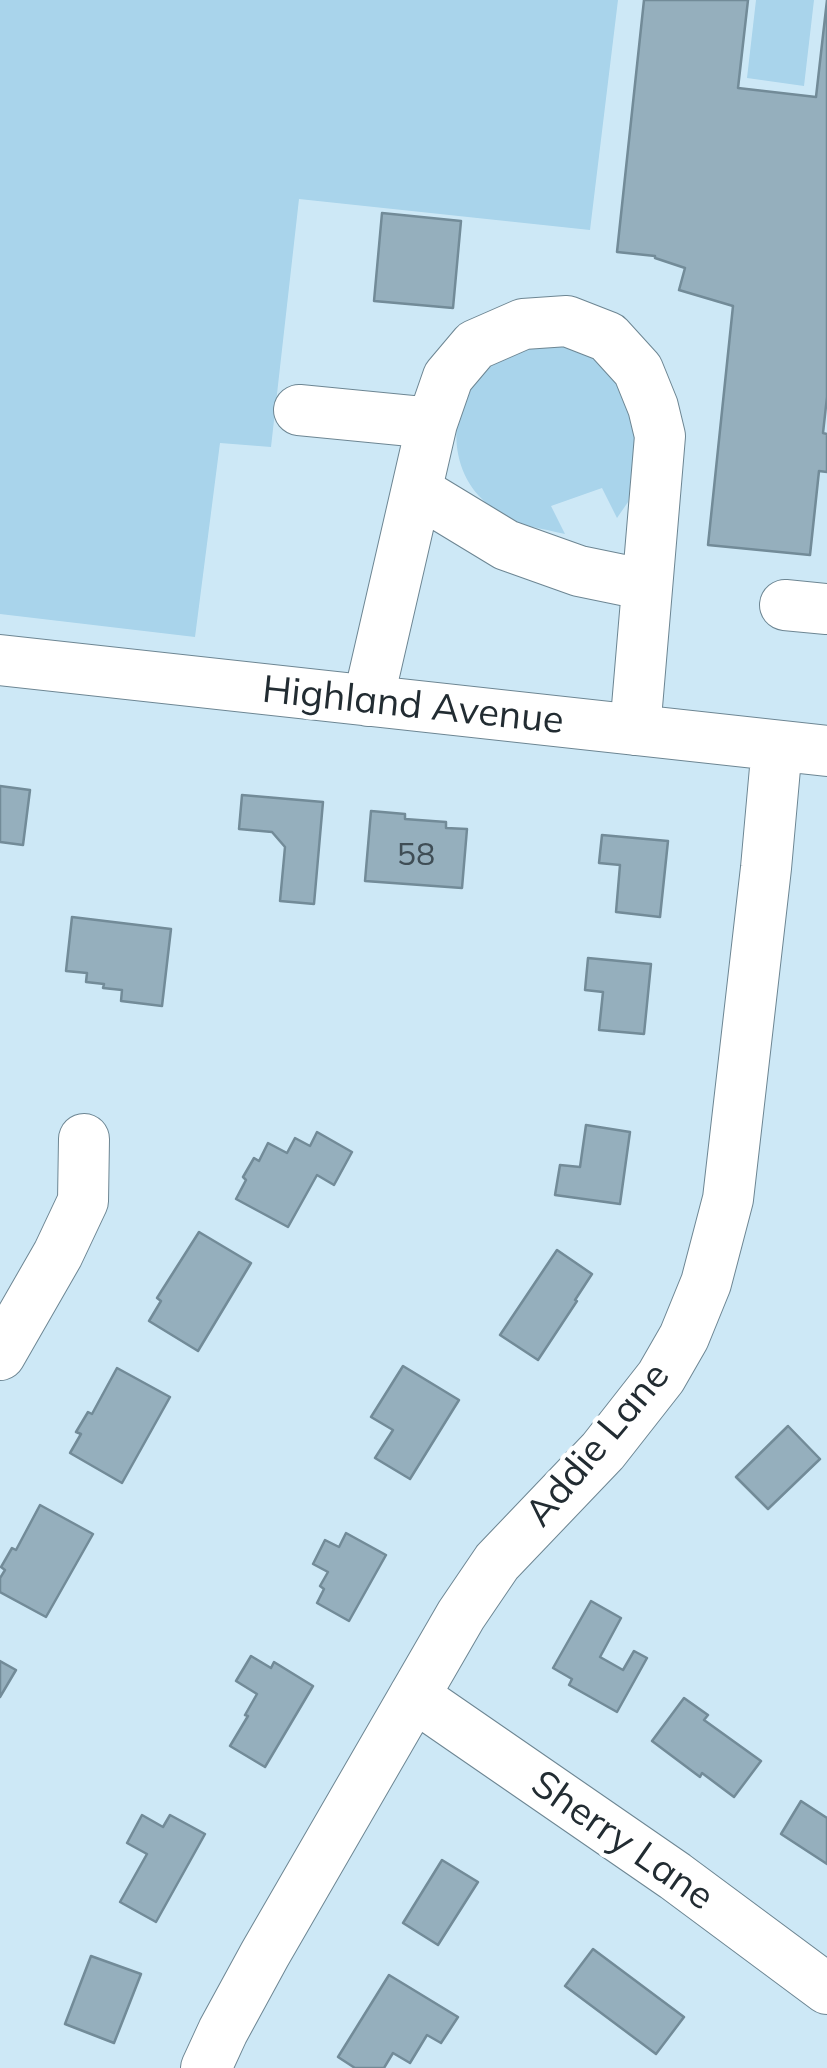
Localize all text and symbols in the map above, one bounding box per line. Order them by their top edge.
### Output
street label: Highland Avenue [260,668,566,744]
house number: 58 [397,836,435,874]
street label: Addie Lane [516,1354,680,1536]
street label: Sherry Lane [522,1762,722,1920]

